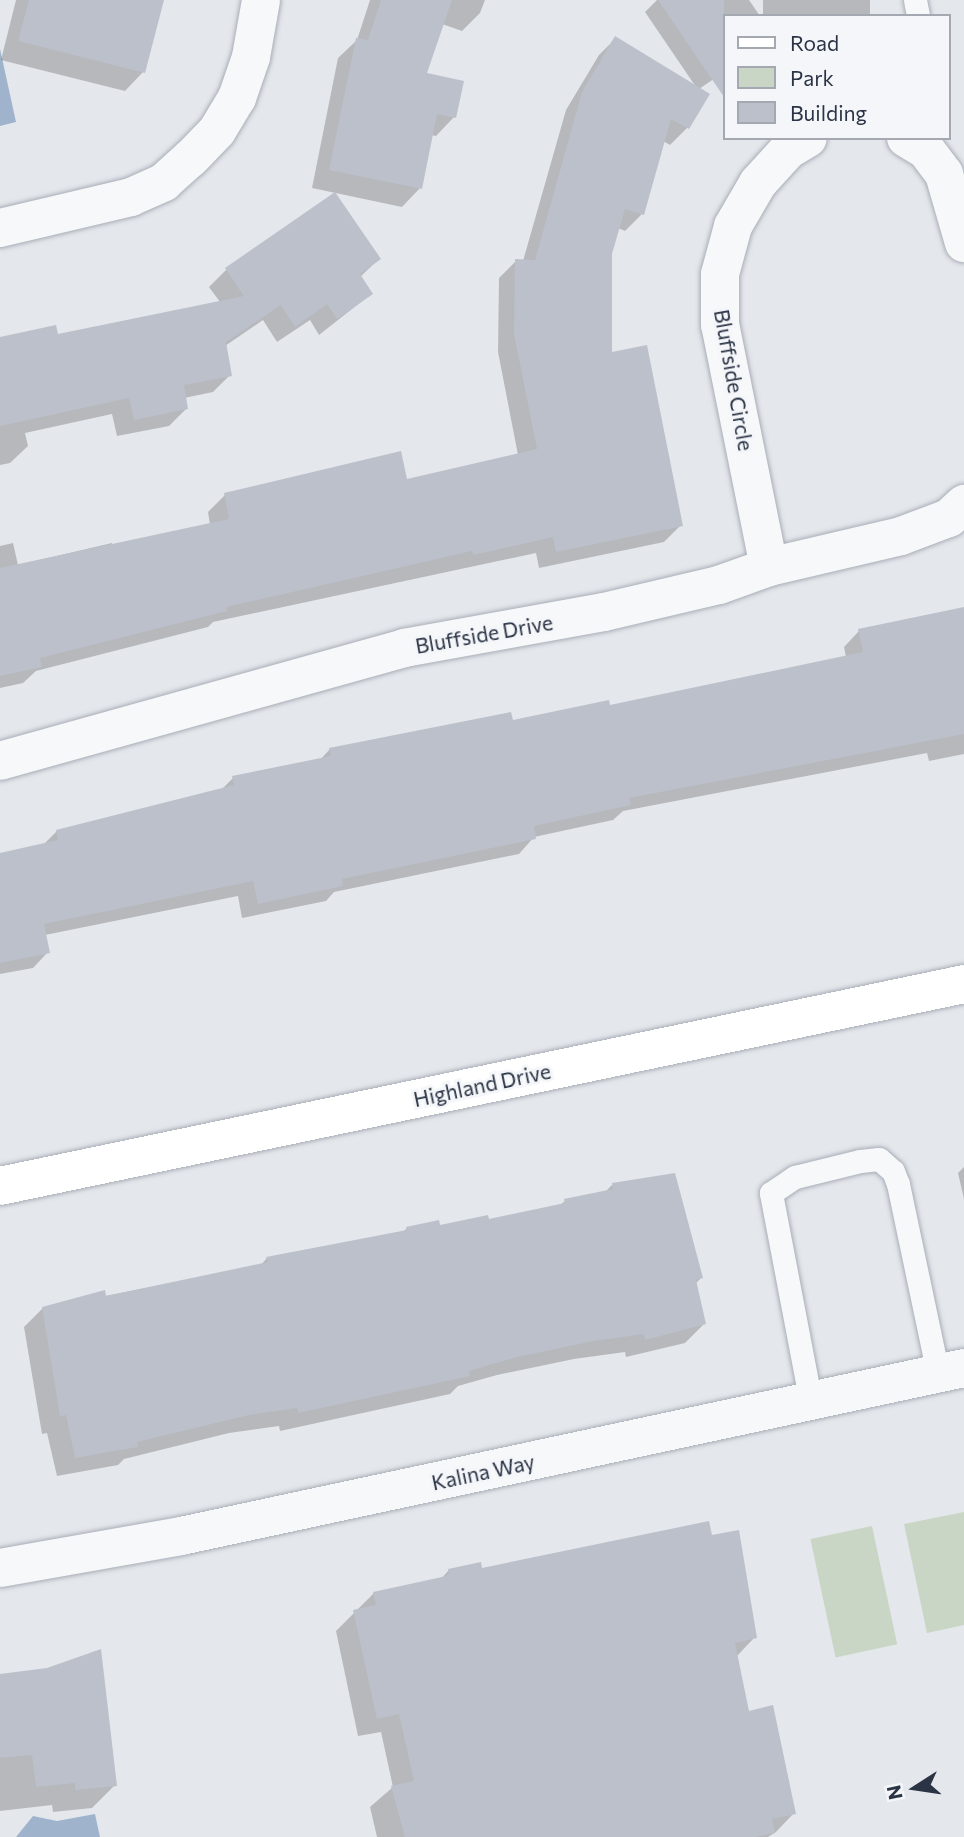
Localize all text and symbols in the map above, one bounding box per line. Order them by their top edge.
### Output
legend [722,14,950,140]
text: Road [790,30,839,55]
text: Park [790,65,834,90]
text: Building [790,100,867,125]
street label: Bluffside Circle [709,307,759,453]
street label: Bluffside Drive [413,609,555,659]
street label: Highland Drive [411,1058,553,1112]
street label: Kalina Way [429,1449,537,1495]
north arrow [880,1753,950,1823]
text: N [881,1783,907,1802]

